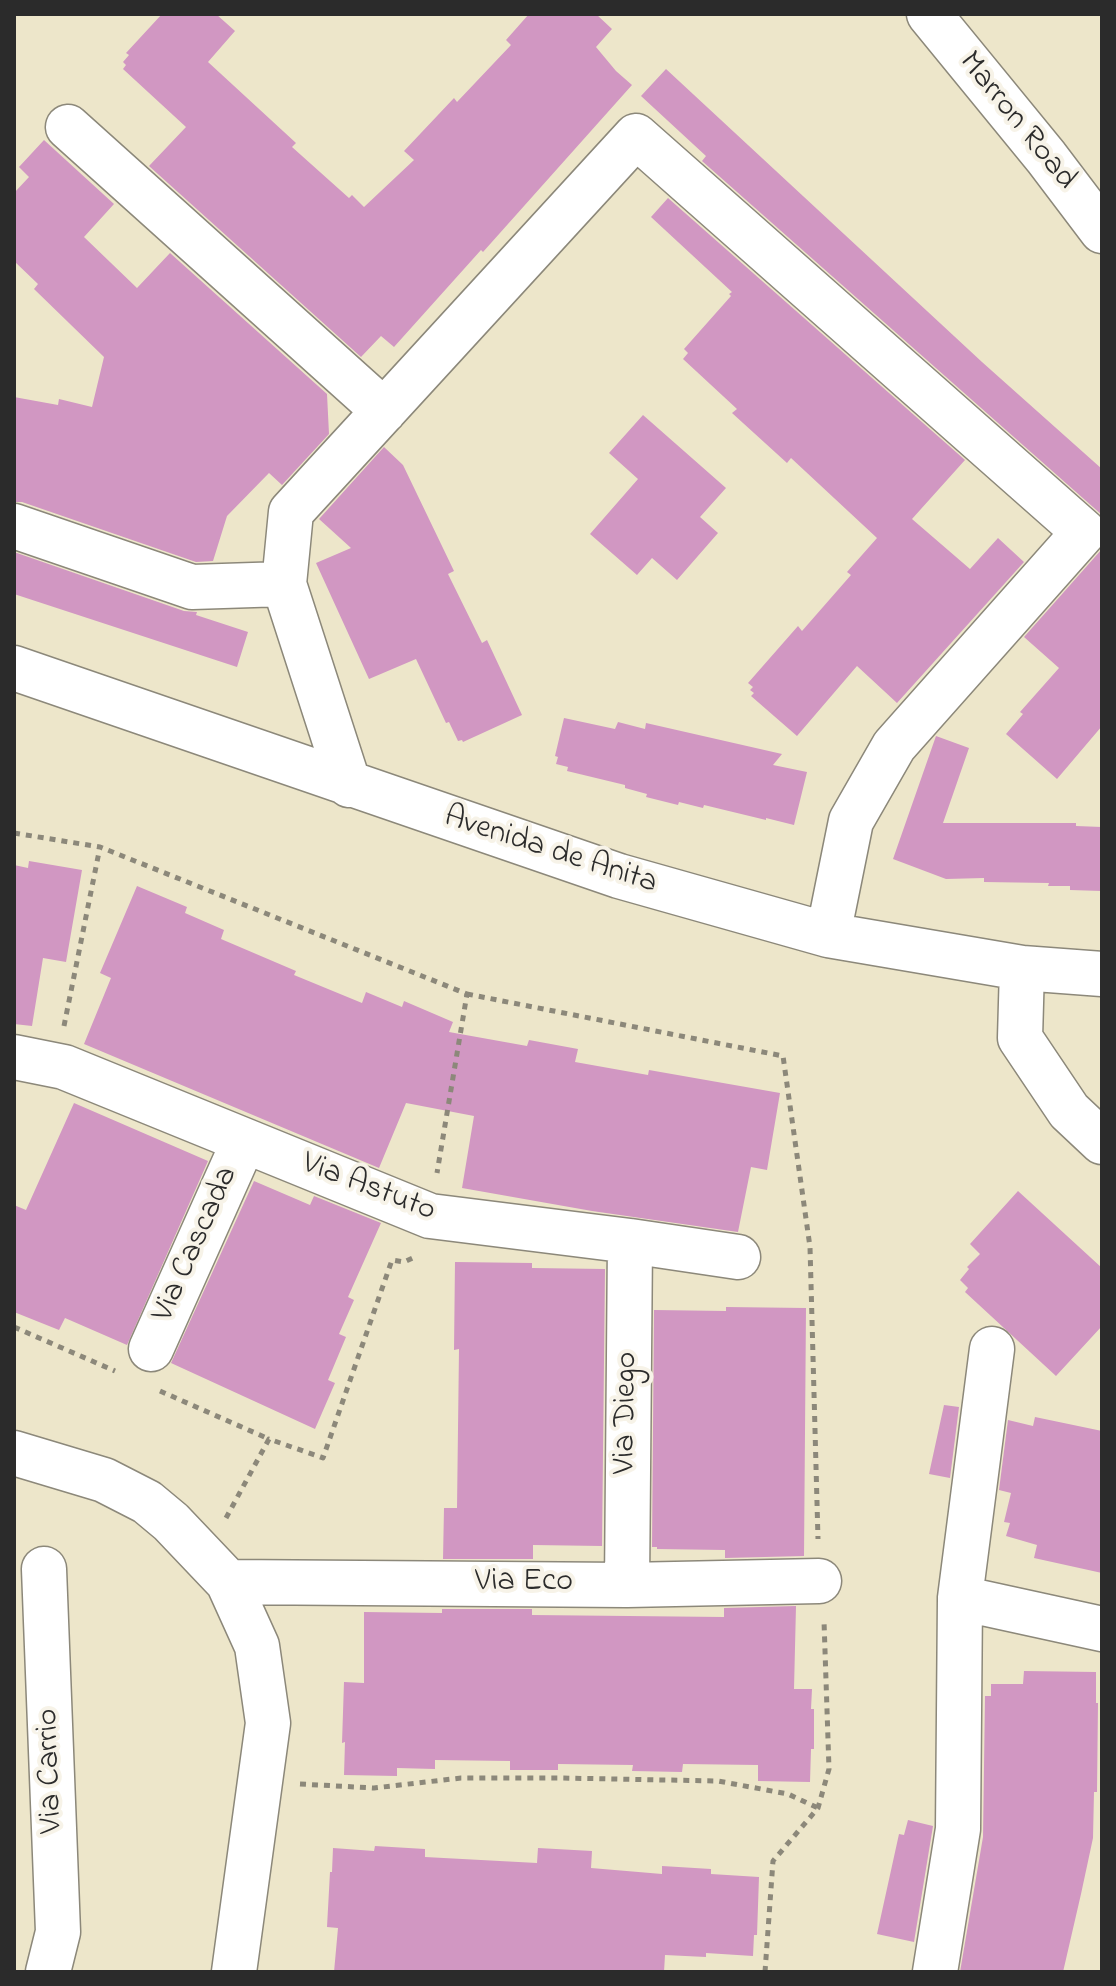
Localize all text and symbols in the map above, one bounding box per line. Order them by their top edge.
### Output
street label: Marron Road [949,45,1083,199]
street label: Avenida de Anita [439,799,661,905]
street label: Via Astuto [296,1146,440,1232]
street label: Via Cascada [146,1162,248,1328]
street label: Via Diego [608,1352,648,1474]
street label: Via Eco [475,1565,573,1603]
street label: Via Carrio [31,1708,73,1834]

